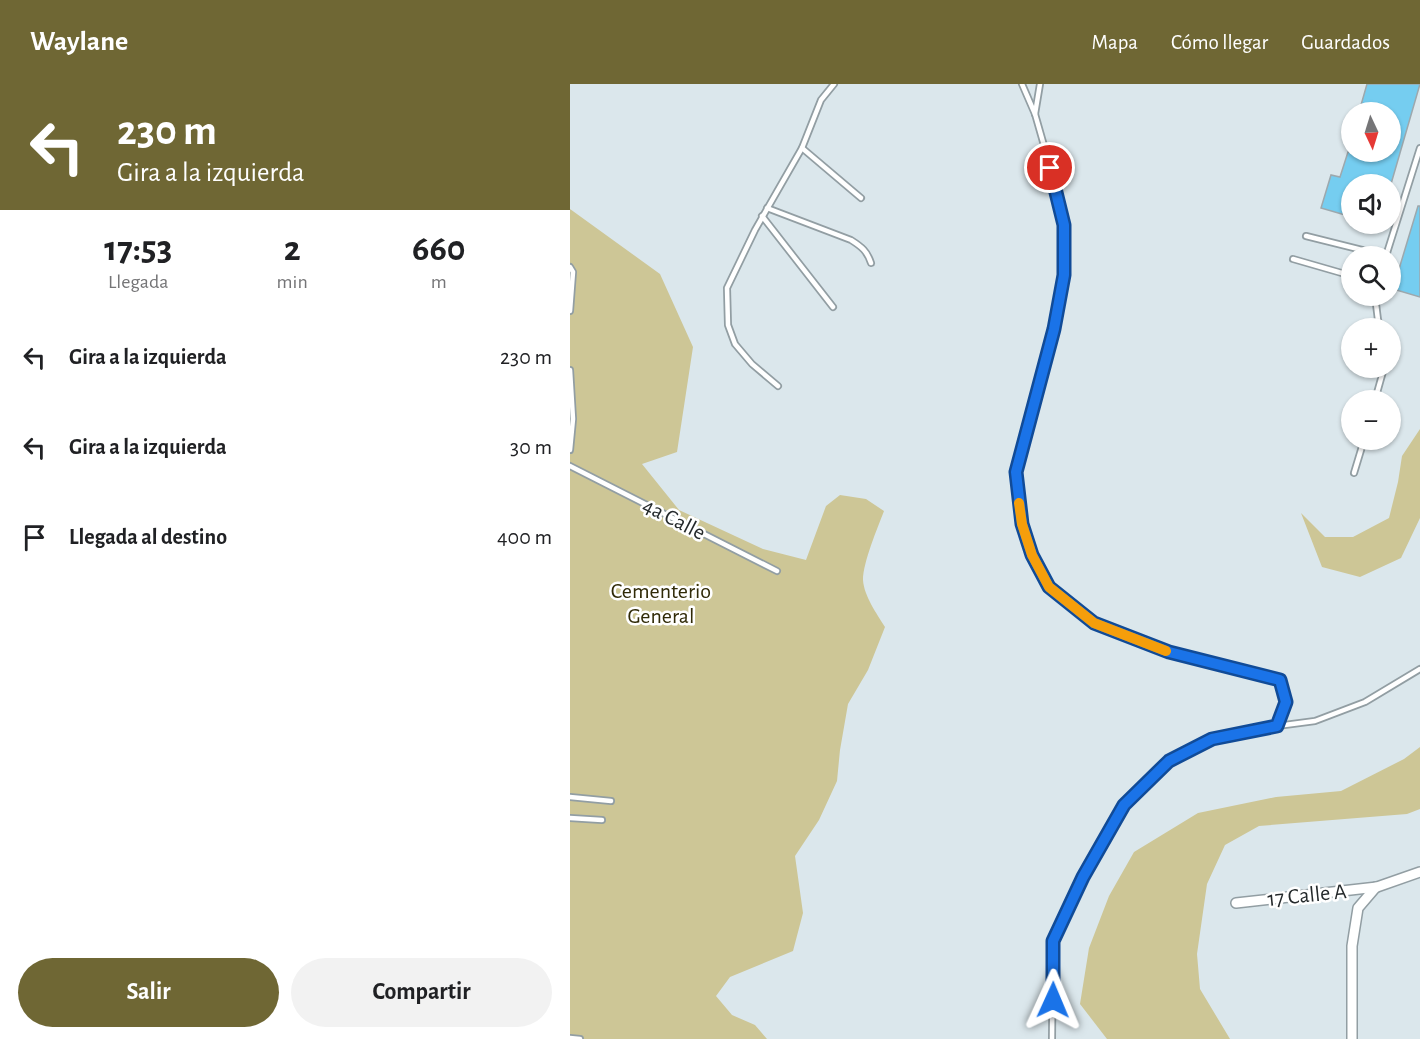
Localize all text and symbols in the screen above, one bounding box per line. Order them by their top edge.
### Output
text: Waylane [30,28,128,56]
text: Mapa [1092,32,1138,53]
text: Cómo llegar [1171,32,1268,53]
text: Guardados [1301,32,1390,53]
north arrow [1341,102,1401,162]
map controls [1341,102,1401,450]
icon: left [18,108,96,186]
text: 230 m [117,110,217,152]
pin [1024,142,1075,193]
icon: arrive [1033,151,1066,184]
text: Gira a la izquierda [117,159,305,186]
button: sound [1341,174,1401,234]
text: 17:53 [104,231,172,267]
text: 2 [284,231,301,267]
text: 660 [412,231,466,267]
button: search [1341,246,1401,306]
text: Llegada [108,272,169,292]
text: min [277,272,308,292]
text: m [431,272,447,292]
button: + [1341,318,1401,378]
icon: left [18,341,51,374]
text: Gira a la izquierda [69,346,227,368]
text: 230 m [500,346,552,368]
button: − [1341,390,1401,450]
icon: left [18,431,51,464]
text: Gira a la izquierda [69,436,227,458]
text: 30 m [510,436,552,458]
street label: 4a Calle [639,494,709,544]
icon: arrive [18,521,51,554]
text: Llegada al destino [69,526,227,548]
text: 400 m [497,526,552,548]
park label: Cementerio General [611,580,711,627]
street label: 17 Calle A [1266,880,1348,910]
button: Salir [18,958,279,1027]
button: Compartir [291,958,552,1027]
position arrow [1021,968,1085,1032]

